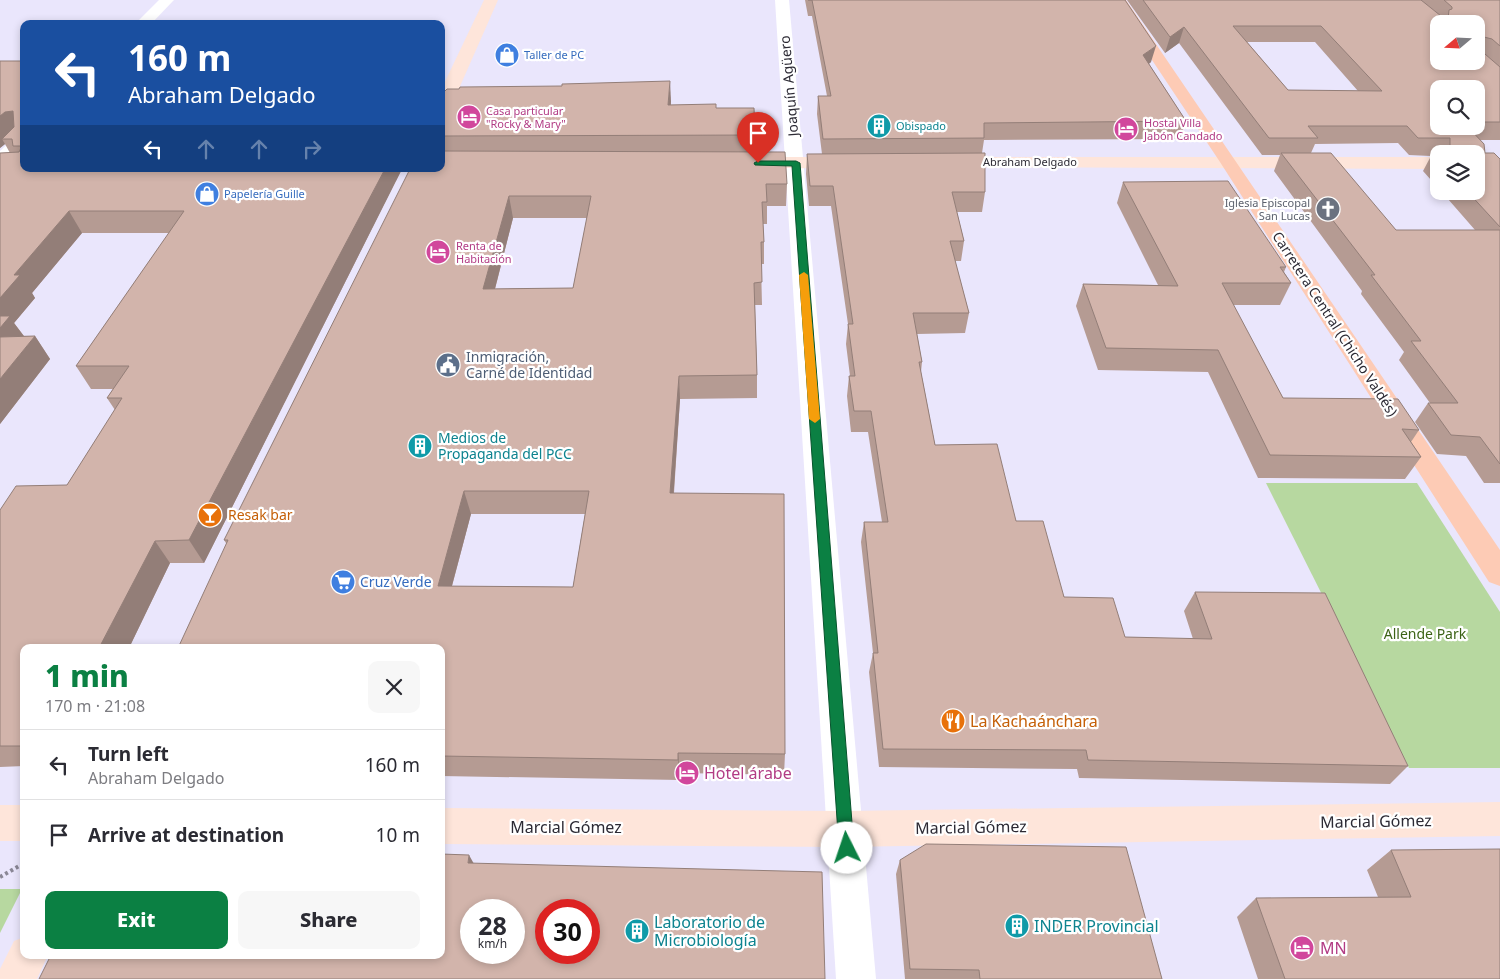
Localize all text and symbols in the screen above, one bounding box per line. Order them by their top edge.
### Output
north arrow [1430,15,1485,70]
map controls [1430,15,1485,200]
text: 160 m [128,34,231,81]
street label: Joaquín Agüero [775,35,803,139]
icon: left [45,40,110,105]
shop icon: Taller de PC [494,42,520,68]
place label: Taller de PC [524,47,584,62]
text: Abraham Delgado [128,79,316,109]
button: search [1430,80,1485,135]
place label: Casa particular "Rocky & Mary" [486,103,566,131]
hotel icon: Casa particular "Rocky & Mary" [456,104,482,130]
pin [737,112,779,163]
building icon: Obispado [866,113,892,139]
place label: Hostal Villa Jabón Candado [1143,115,1223,143]
hotel icon: Hostal Villa Jabón Candado [1113,116,1139,142]
place label: Obispado [896,118,946,133]
icon: arrive [744,119,772,147]
icon: left [139,135,167,163]
icon: ahead [192,135,220,163]
icon: ahead [245,135,273,163]
icon: right [298,135,326,163]
button: layers [1430,145,1485,200]
street label: Abraham Delgado [983,154,1077,169]
shop icon: Papelería Guille [194,181,220,207]
place label: Papelería Guille [224,186,305,201]
place label: Iglesia Episcopal San Lucas [1225,195,1310,223]
church icon: Iglesia Episcopal San Lucas [1315,196,1341,222]
street label: Carretera Central (Chicho Valdés) [1268,228,1402,420]
place label: Renta de Habitación [456,238,512,266]
hotel icon: Renta de Habitación [425,239,451,265]
place label: Inmigración, Carné de Identidad [466,347,592,382]
public building icon: Inmigración, Carné de Identidad [435,352,461,378]
place label: Medios de Propaganda del PCC [438,428,572,463]
building icon: Medios de Propaganda del PCC [407,433,433,459]
bar icon: Resak bar [197,502,223,528]
place label: Resak bar [228,505,293,524]
supermarket icon: Cruz Verde [330,569,356,595]
place label: Cruz Verde [360,572,432,591]
park label: Allende Park [1384,624,1467,643]
text: 1 min [45,655,129,696]
button: close [368,661,420,713]
text: 170 m · 21:08 [45,695,145,717]
restaurant icon: La Kachaánchara [940,708,966,734]
place label: La Kachaánchara [970,710,1098,732]
text: Turn left [88,741,169,767]
icon: left [45,751,73,779]
text: 160 m [365,752,420,778]
hotel icon: Hotel árabe [674,760,700,786]
place label: Hotel árabe [704,762,792,784]
text: Abraham Delgado [88,767,224,789]
street label: Marcial Gómez [1320,809,1432,833]
street label: Marcial Gómez [915,815,1027,839]
street label: Marcial Gómez [510,816,622,838]
icon: arrive [45,821,73,849]
position arrow [820,821,872,873]
text: Arrive at destination [88,822,284,848]
text: 10 m [376,822,420,848]
button: Exit [45,891,228,949]
button: Share [238,891,420,949]
speed limit sign: 30 [535,899,600,964]
text: 28 [478,908,507,942]
place label: Laboratorio de Microbiología [654,911,765,951]
building icon: INDER Provincial [1004,913,1030,939]
place label: INDER Provincial [1034,915,1159,937]
building icon: Laboratorio de Microbiología [624,918,650,944]
text: km/h [478,935,507,952]
hotel icon: MN [1289,935,1315,961]
place label: MN [1320,937,1347,959]

